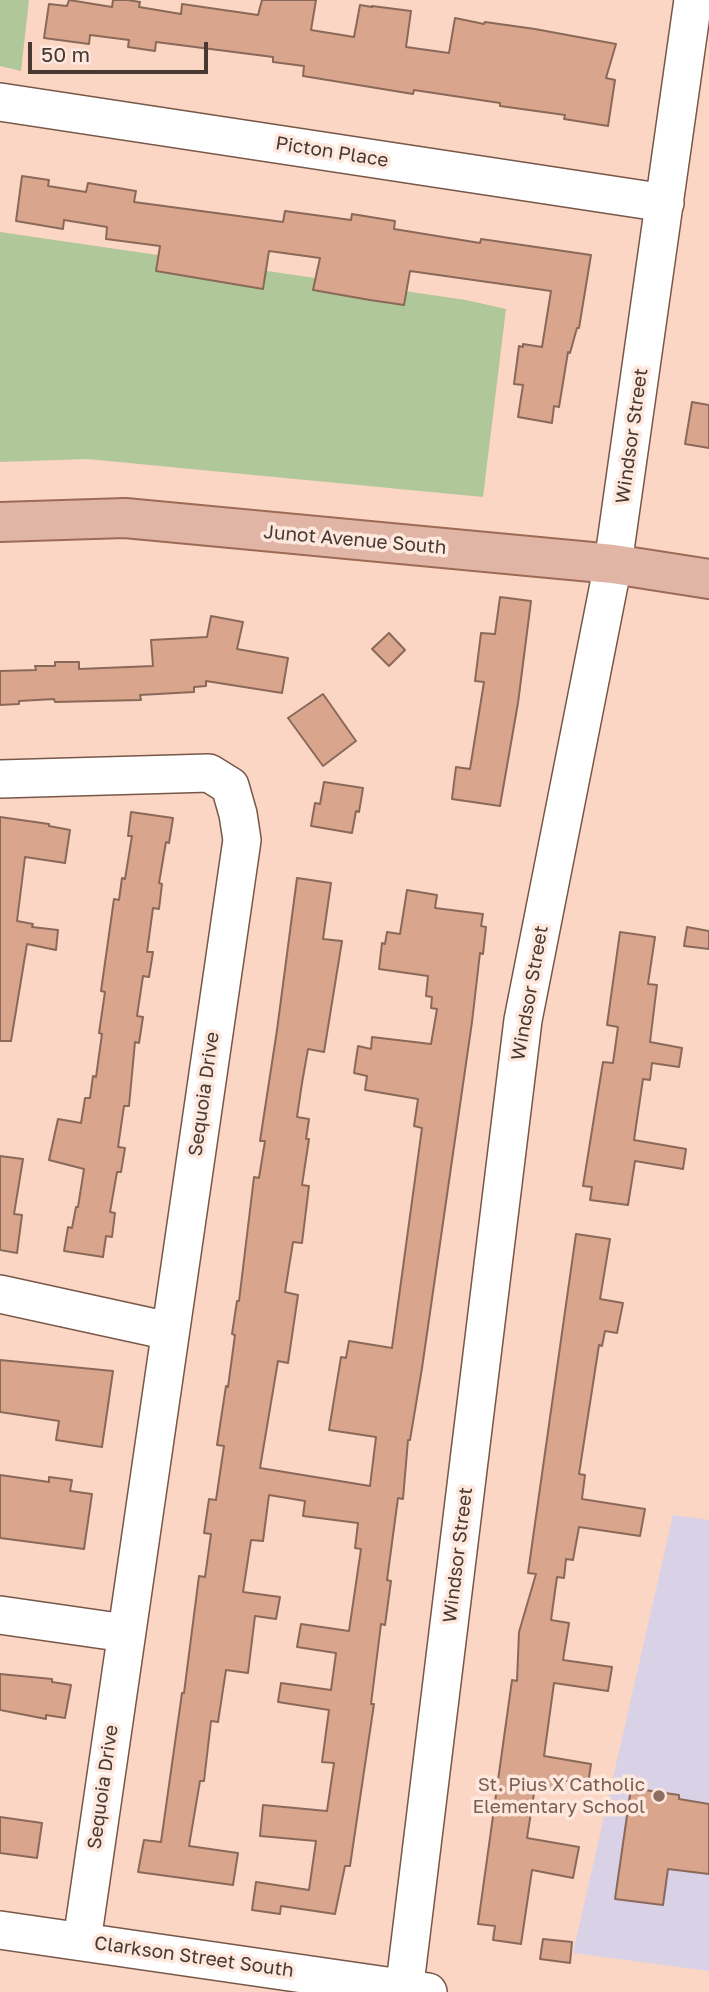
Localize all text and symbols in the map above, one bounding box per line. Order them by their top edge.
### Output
scale bar [32,28,212,72]
text: 50 m [41,41,90,67]
street label: Picton Place [274,132,390,172]
street label: Windsor Street [611,367,653,505]
street label: Junot Avenue South [263,521,447,559]
street label: Windsor Street [507,924,553,1062]
street label: Sequoia Drive [184,1030,224,1158]
street label: Windsor Street [438,1486,478,1624]
street label: Sequoia Drive [83,1723,123,1851]
place label: St. Pius X Catholic Elementary School [472,1774,645,1818]
marker: St. Pius X Catholic Elementary School [651,1788,667,1804]
street label: Clarkson Street South [93,1932,295,1982]

